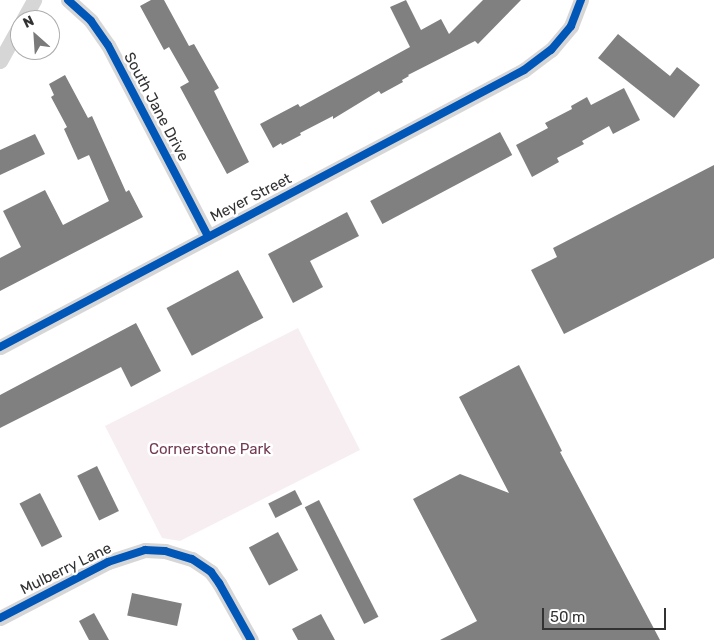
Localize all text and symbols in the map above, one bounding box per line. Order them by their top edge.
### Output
north arrow [10,10,60,60]
text: N [20,12,37,32]
street label: South Jane Drive [120,50,192,164]
street label: Meyer Street [207,170,295,226]
park label: Cornerstone Park [149,441,271,459]
street label: Mulberry Lane [17,539,115,599]
scale bar [544,598,668,630]
text: 50 m [550,608,585,626]

